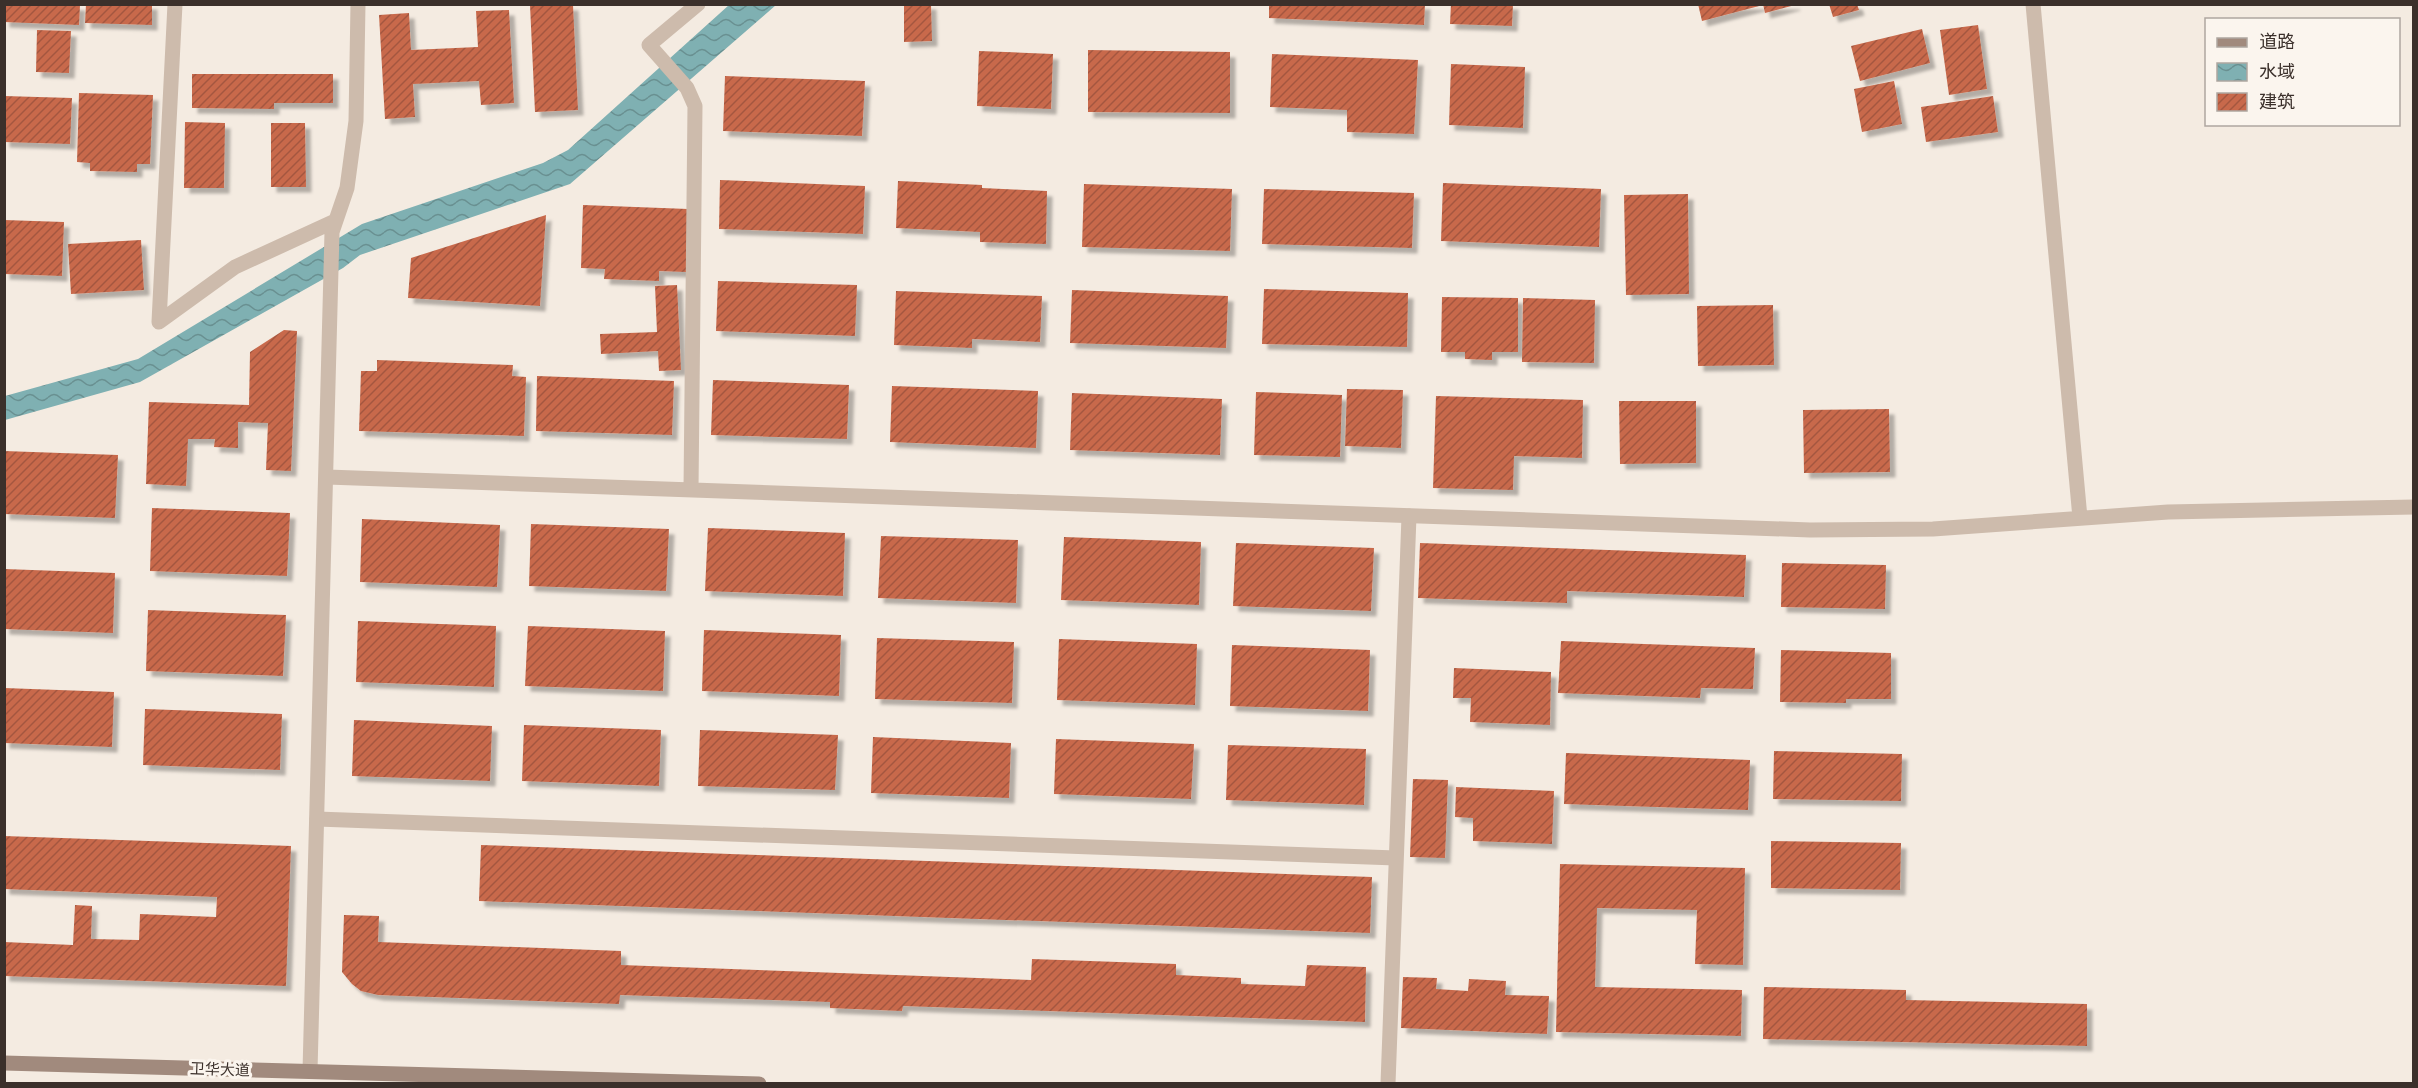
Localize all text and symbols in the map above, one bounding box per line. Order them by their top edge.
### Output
legend [2205,18,2400,126]
text: 道路 [2259,32,2295,52]
text: 水域 [2259,62,2295,82]
text: 建筑 [2259,92,2295,112]
street label: 卫华大道 [190,1059,250,1079]

